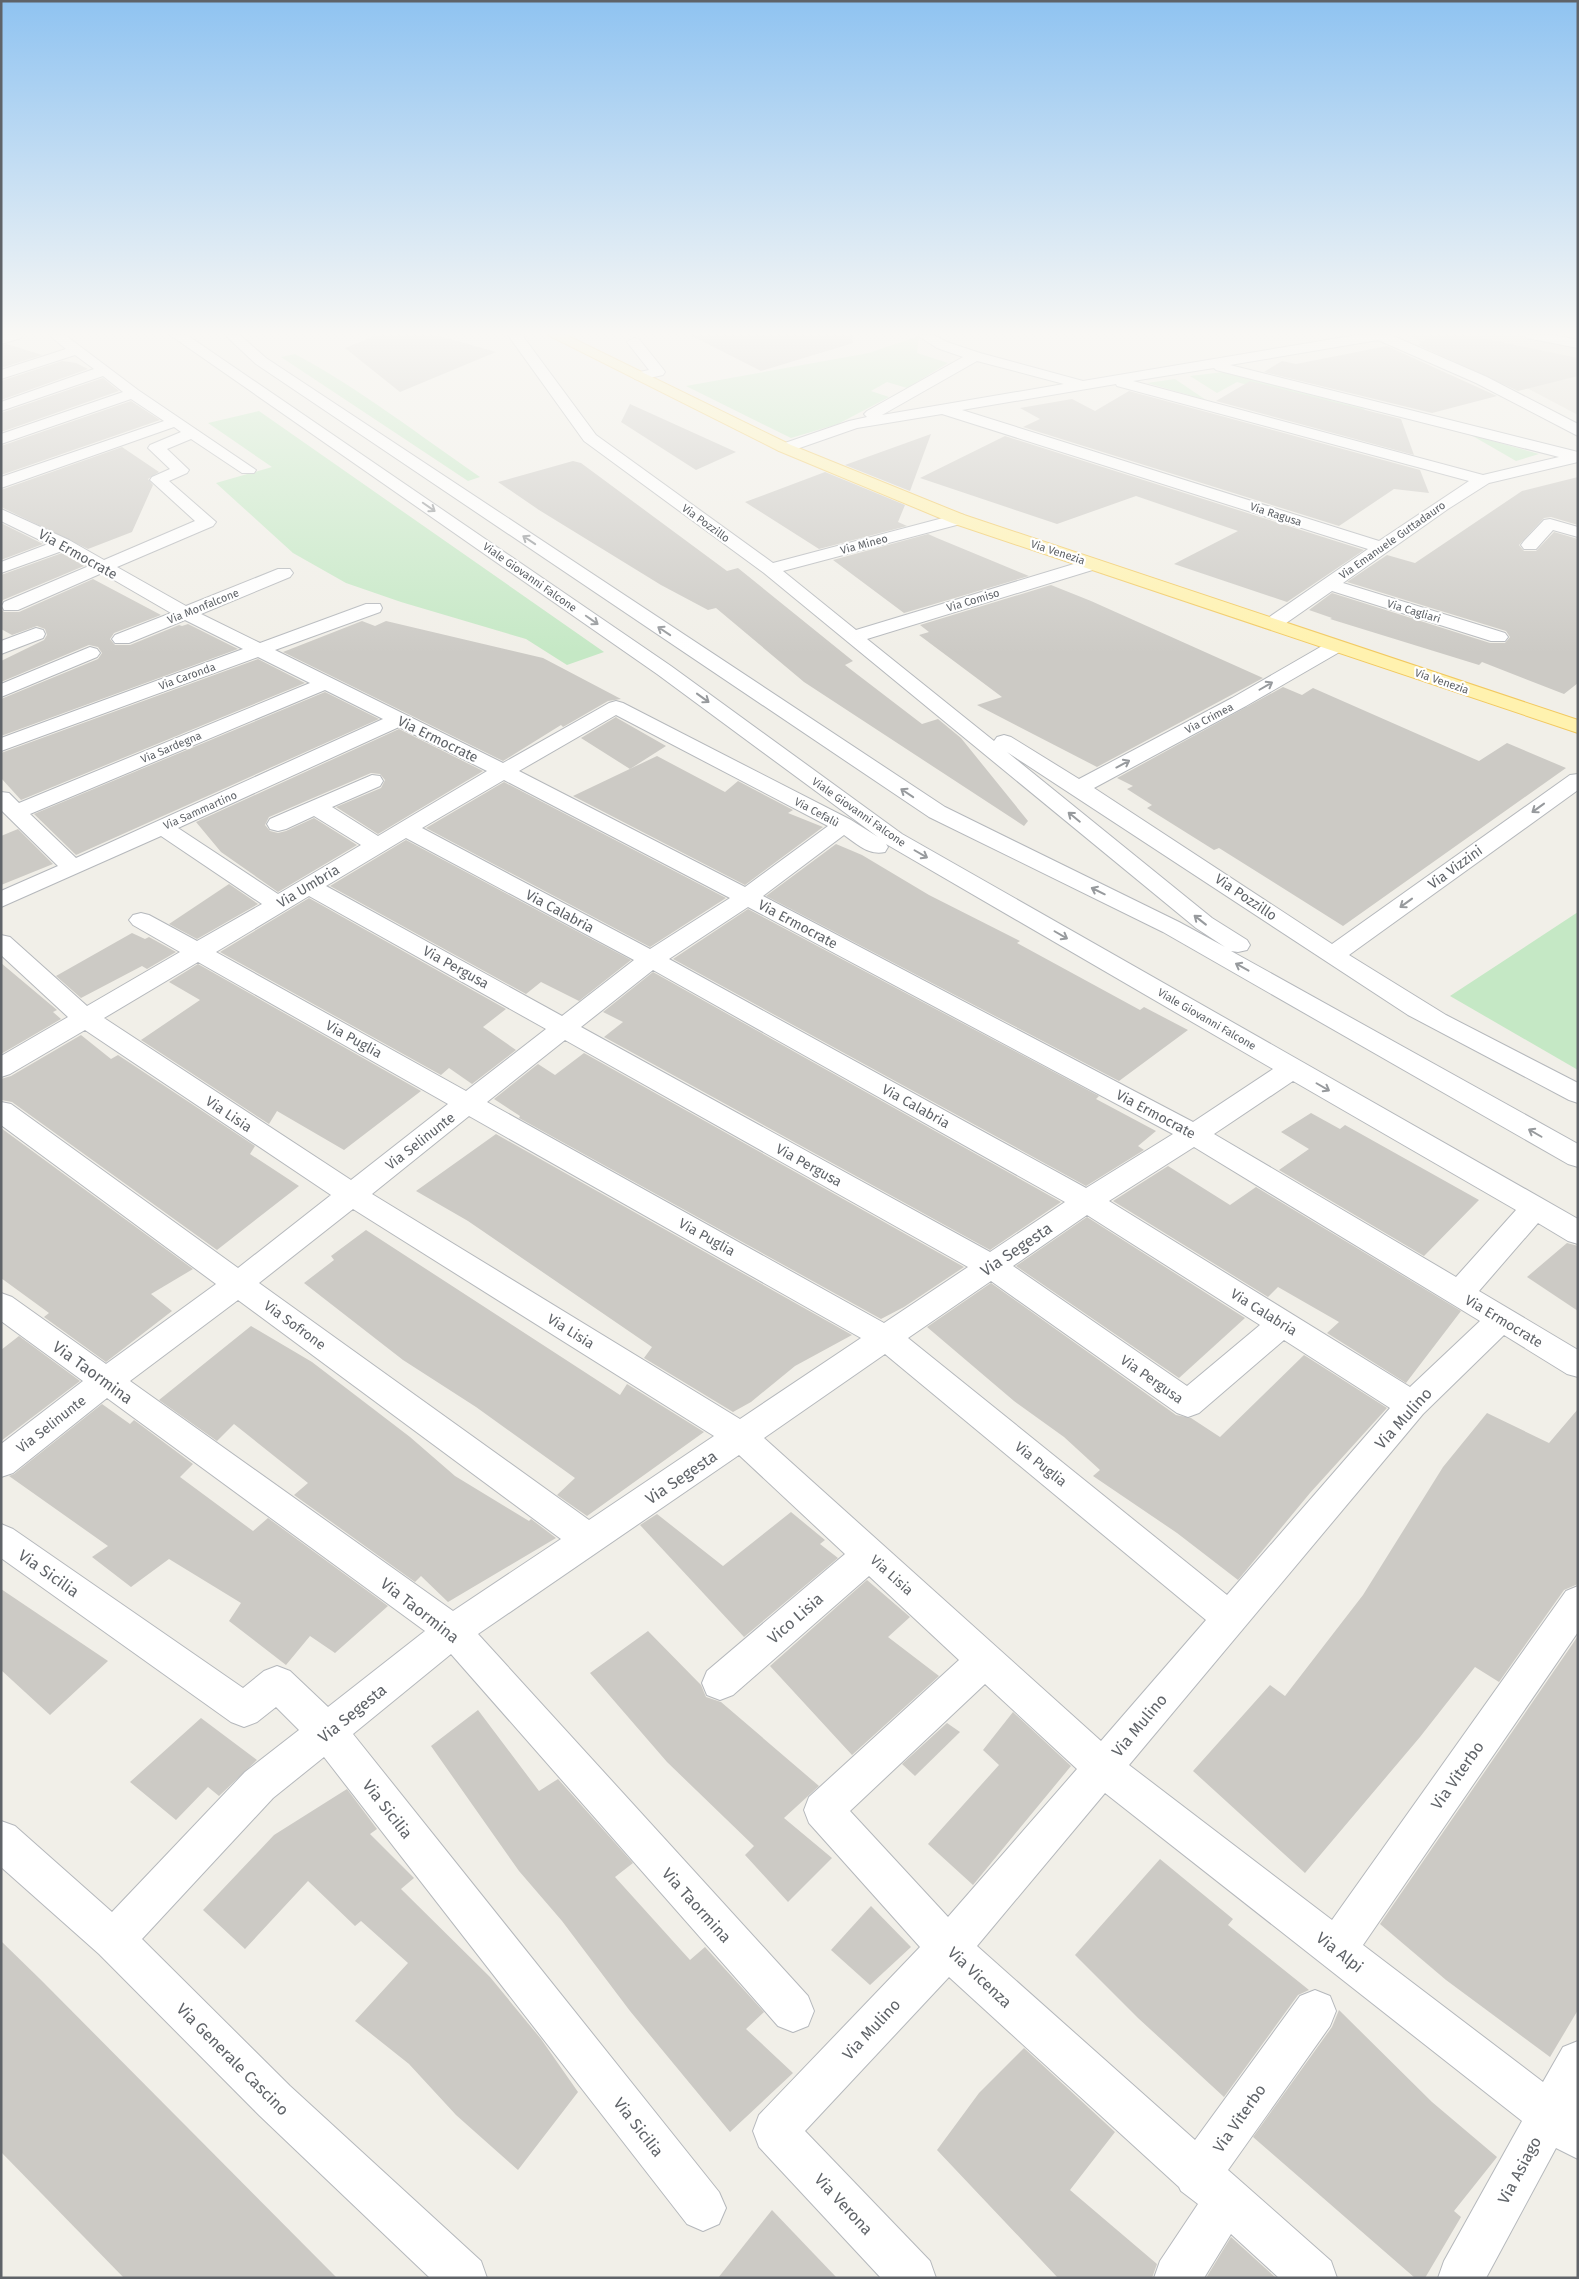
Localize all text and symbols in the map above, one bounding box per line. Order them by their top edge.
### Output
street label: Via Emanuele Guttadauro [1337,499,1448,582]
street label: Via Ragusa [1248,500,1303,529]
one-way arrow [422,502,436,512]
street label: Via Pozzillo [679,502,732,545]
street label: Via Ermocrate [35,526,120,583]
street label: Via Mineo [839,532,889,557]
one-way arrow [523,535,537,545]
street label: Via Venezia [1029,538,1087,567]
street label: Viale Giovanni Falcone [480,540,579,615]
street label: Via Monfalcone [166,586,241,627]
street label: Via Comiso [945,586,1001,615]
street label: Via Cagliari [1385,597,1442,626]
one-way arrow [584,615,598,625]
one-way arrow [658,625,672,635]
street label: Via Caronda [157,660,217,693]
street label: Via Venezia [1413,666,1471,697]
one-way arrow [1258,681,1272,691]
one-way arrow [696,693,709,704]
street label: Via Crimea [1183,700,1236,737]
street label: Via Ermocrate [395,713,481,766]
street label: Via Sardegna [139,729,204,766]
one-way arrow [1115,759,1130,768]
street label: Viale Giovanni Falcone [809,775,908,850]
one-way arrow [901,787,915,797]
street label: Via Sammartino [161,788,239,832]
street label: Via Cefalù [792,795,841,830]
one-way arrow [1531,803,1545,813]
one-way arrow [1068,811,1081,822]
street label: Via Vizzini [1425,842,1486,893]
one-way arrow [913,849,928,859]
street label: Via Umbria [274,861,342,912]
street label: Via Pozzillo [1211,870,1280,924]
street label: Via Calabria [523,886,597,937]
one-way arrow [1091,886,1106,895]
street label: Via Ermocrate [755,896,840,953]
one-way arrow [1399,898,1413,908]
one-way arrow [1194,914,1207,925]
one-way arrow [1054,931,1068,941]
street label: Via Pergusa [420,942,492,993]
one-way arrow [1234,962,1249,972]
street label: Viale Giovanni Falcone [1155,986,1258,1053]
street label: Via Puglia [323,1017,385,1062]
street label: Via Calabria [879,1081,953,1132]
one-way arrow [1316,1082,1330,1092]
street label: Via Ermocrate [1113,1086,1198,1143]
street label: Via Lisia [202,1093,255,1136]
street label: Via Selinunte [382,1109,458,1174]
one-way arrow [1529,1128,1543,1138]
street label: Via Pergusa [773,1140,845,1191]
street label: Via Puglia [676,1215,738,1260]
street label: Via Segesta [977,1218,1056,1280]
street label: Via Calabria [1227,1285,1300,1340]
street label: Via Ermocrate [1462,1292,1546,1351]
street label: Via Sofrone [260,1297,329,1354]
street label: Via Lisia [544,1310,597,1352]
street label: Via Taormina [49,1337,136,1408]
street label: Via Pergusa [1117,1352,1186,1407]
street label: Via Mulino [1371,1384,1436,1453]
street label: Via Selinunte [13,1392,89,1457]
street label: Via Puglia [1011,1438,1070,1490]
street label: Via Segesta [642,1446,721,1508]
street label: Via Sicilia [15,1546,83,1601]
street label: Via Lisia [867,1552,917,1599]
street label: Via Taormina [377,1574,463,1647]
street label: Vico Lisia [764,1589,827,1648]
street label: Via Segesta [314,1680,390,1747]
street label: Via Mulino [1108,1690,1171,1761]
street label: Via Viterbo [1427,1737,1488,1813]
street label: Via Sicilia [359,1776,417,1843]
street label: Via Taormina [658,1864,735,1947]
street label: Via Alpi [1312,1928,1367,1977]
street label: Via Vicenza [944,1943,1016,2012]
street label: Via Mulino [838,1995,904,2064]
street label: Via Generale Cascino [173,1999,293,2119]
street label: Via Viterbo [1209,2080,1270,2156]
street label: Via Sicilia [610,2094,668,2161]
street label: Via Asiago [1494,2133,1545,2207]
street label: Via Verona [811,2170,877,2239]

